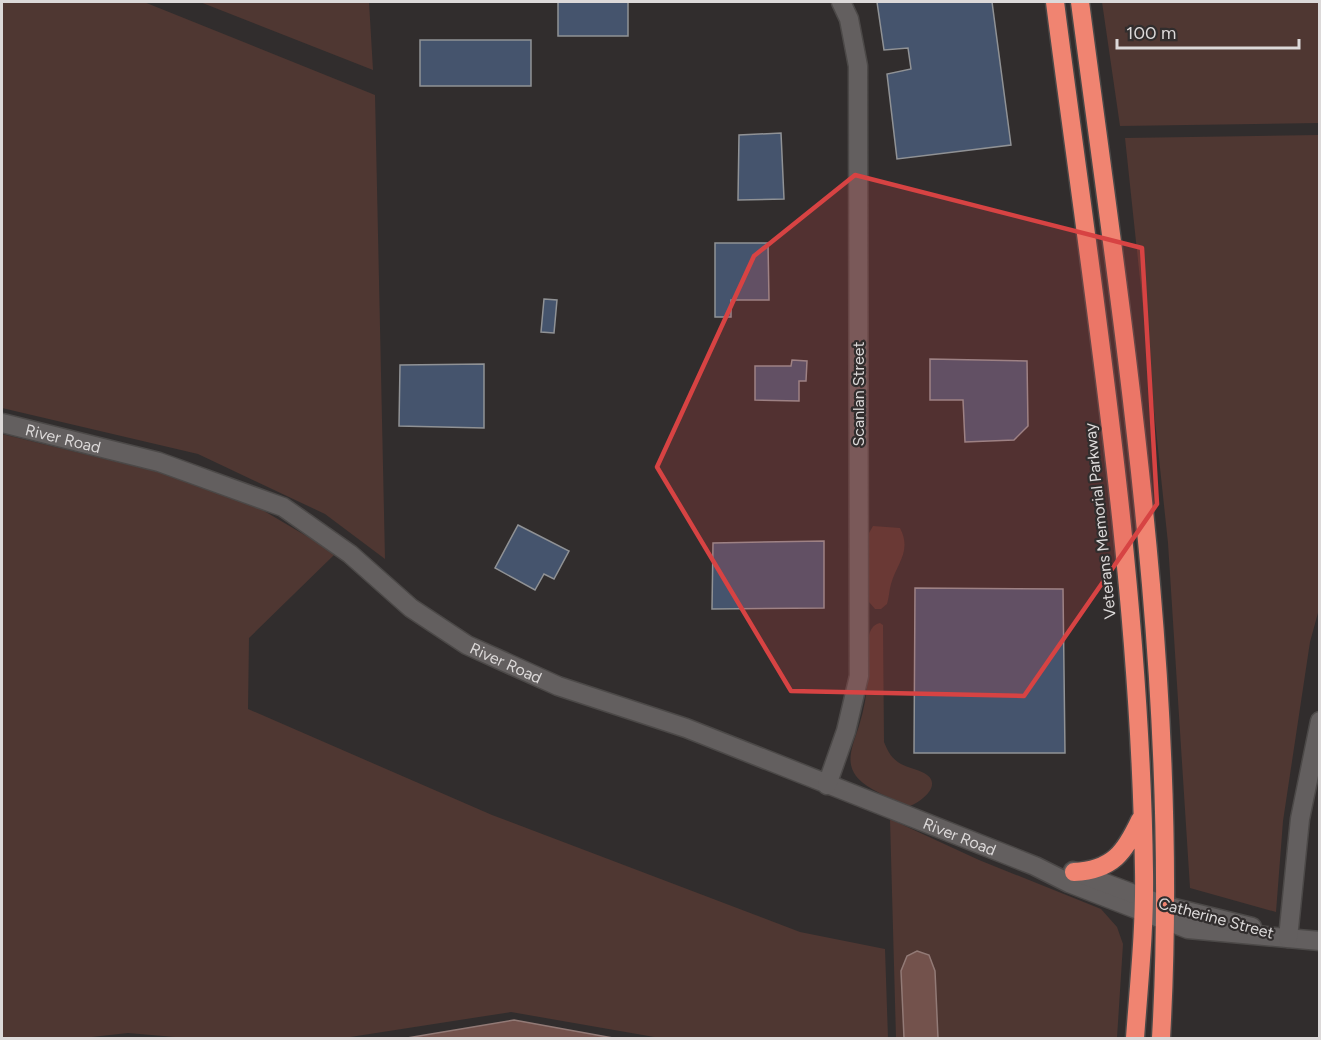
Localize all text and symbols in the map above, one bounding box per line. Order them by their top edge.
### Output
scale bar [1117,12,1298,50]
text: 100 m [1126,22,1176,44]
street label: Scanlan Street [849,342,868,446]
street label: River Road [24,420,103,457]
street label: Veterans Memorial Parkway [1080,421,1120,620]
street label: River Road [467,638,545,687]
street label: River Road [920,813,999,859]
street label: Catherine Street [1156,893,1276,943]

